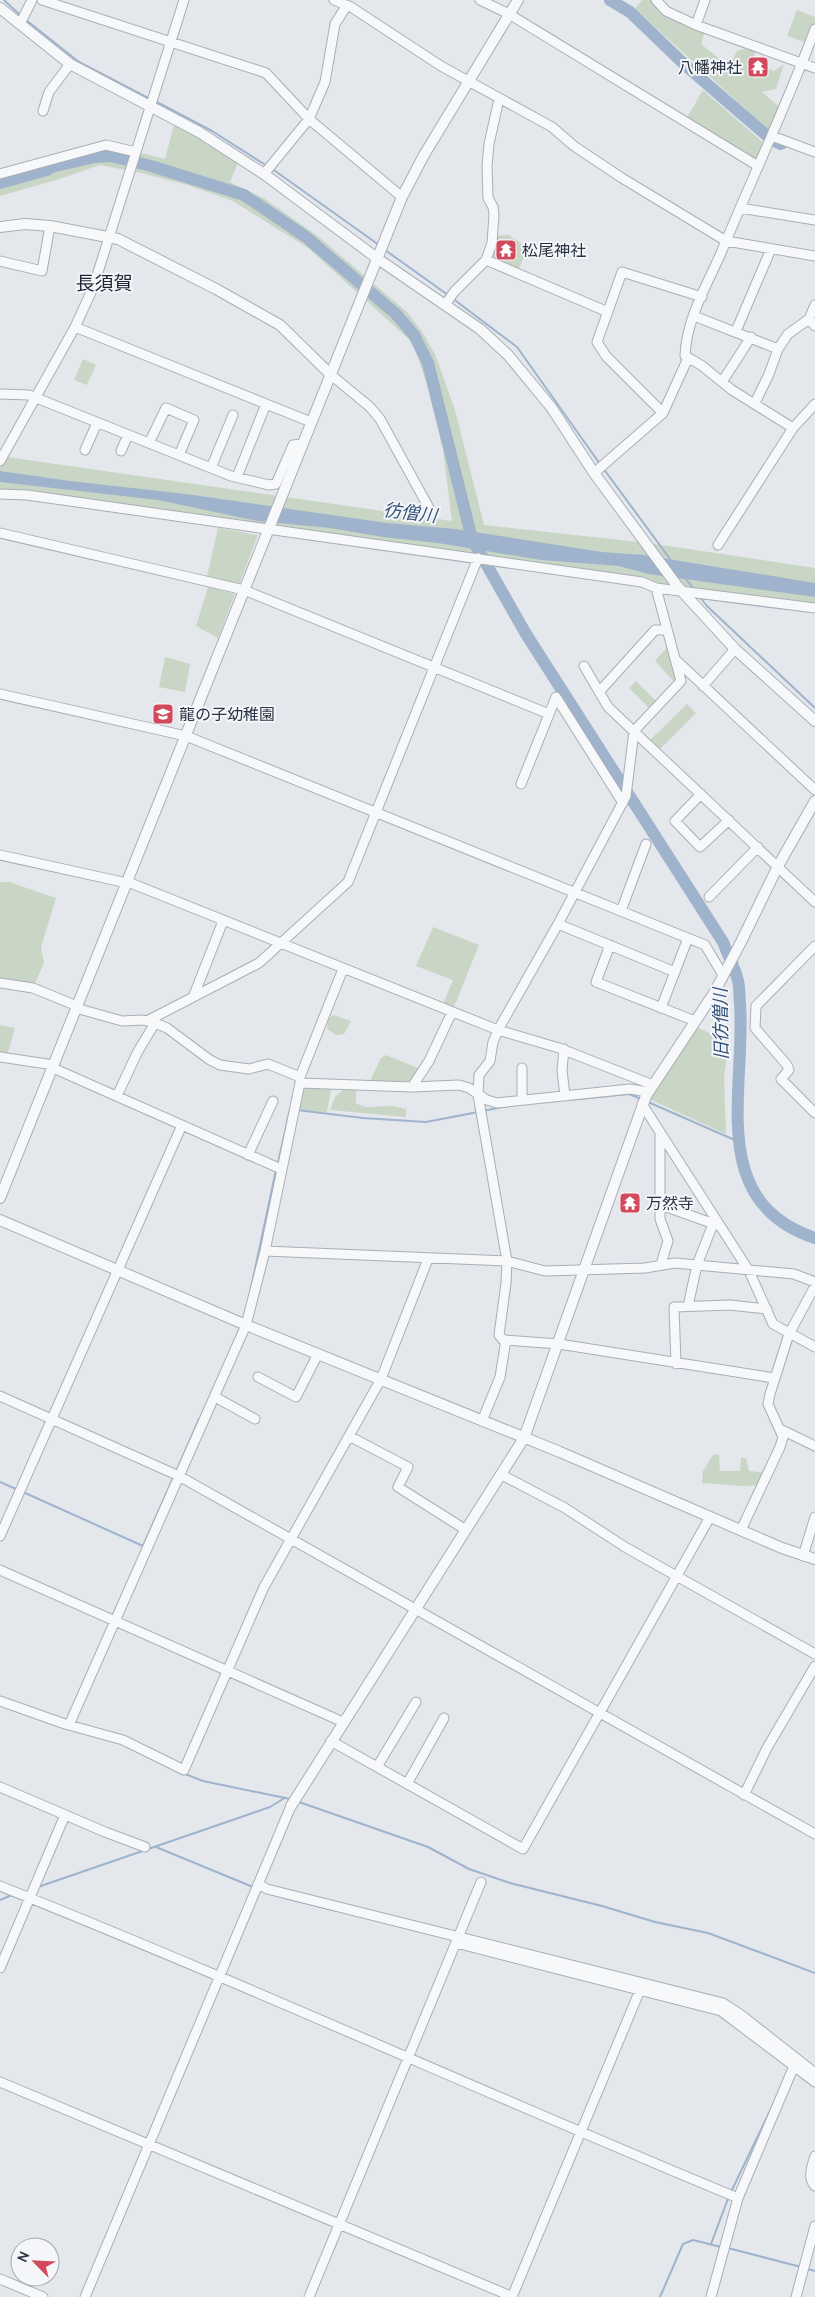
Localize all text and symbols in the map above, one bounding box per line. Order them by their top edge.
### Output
temple icon: 八幡神社 [746,55,770,79]
place label: 八幡神社 [678,58,742,77]
temple icon: 松尾神社 [494,238,518,262]
place label: 松尾神社 [522,241,586,260]
district label: 長須賀 [75,272,133,295]
water label: 彷僧川 [382,499,440,527]
school or university icon: 龍の子幼稚園 [151,702,175,726]
place label: 龍の子幼稚園 [179,705,275,724]
water label: 旧彷僧川 [709,986,733,1060]
temple icon: 万然寺 [618,1191,642,1215]
place label: 万然寺 [646,1194,694,1213]
north arrow [10,2237,60,2287]
text: N [13,2249,33,2265]

